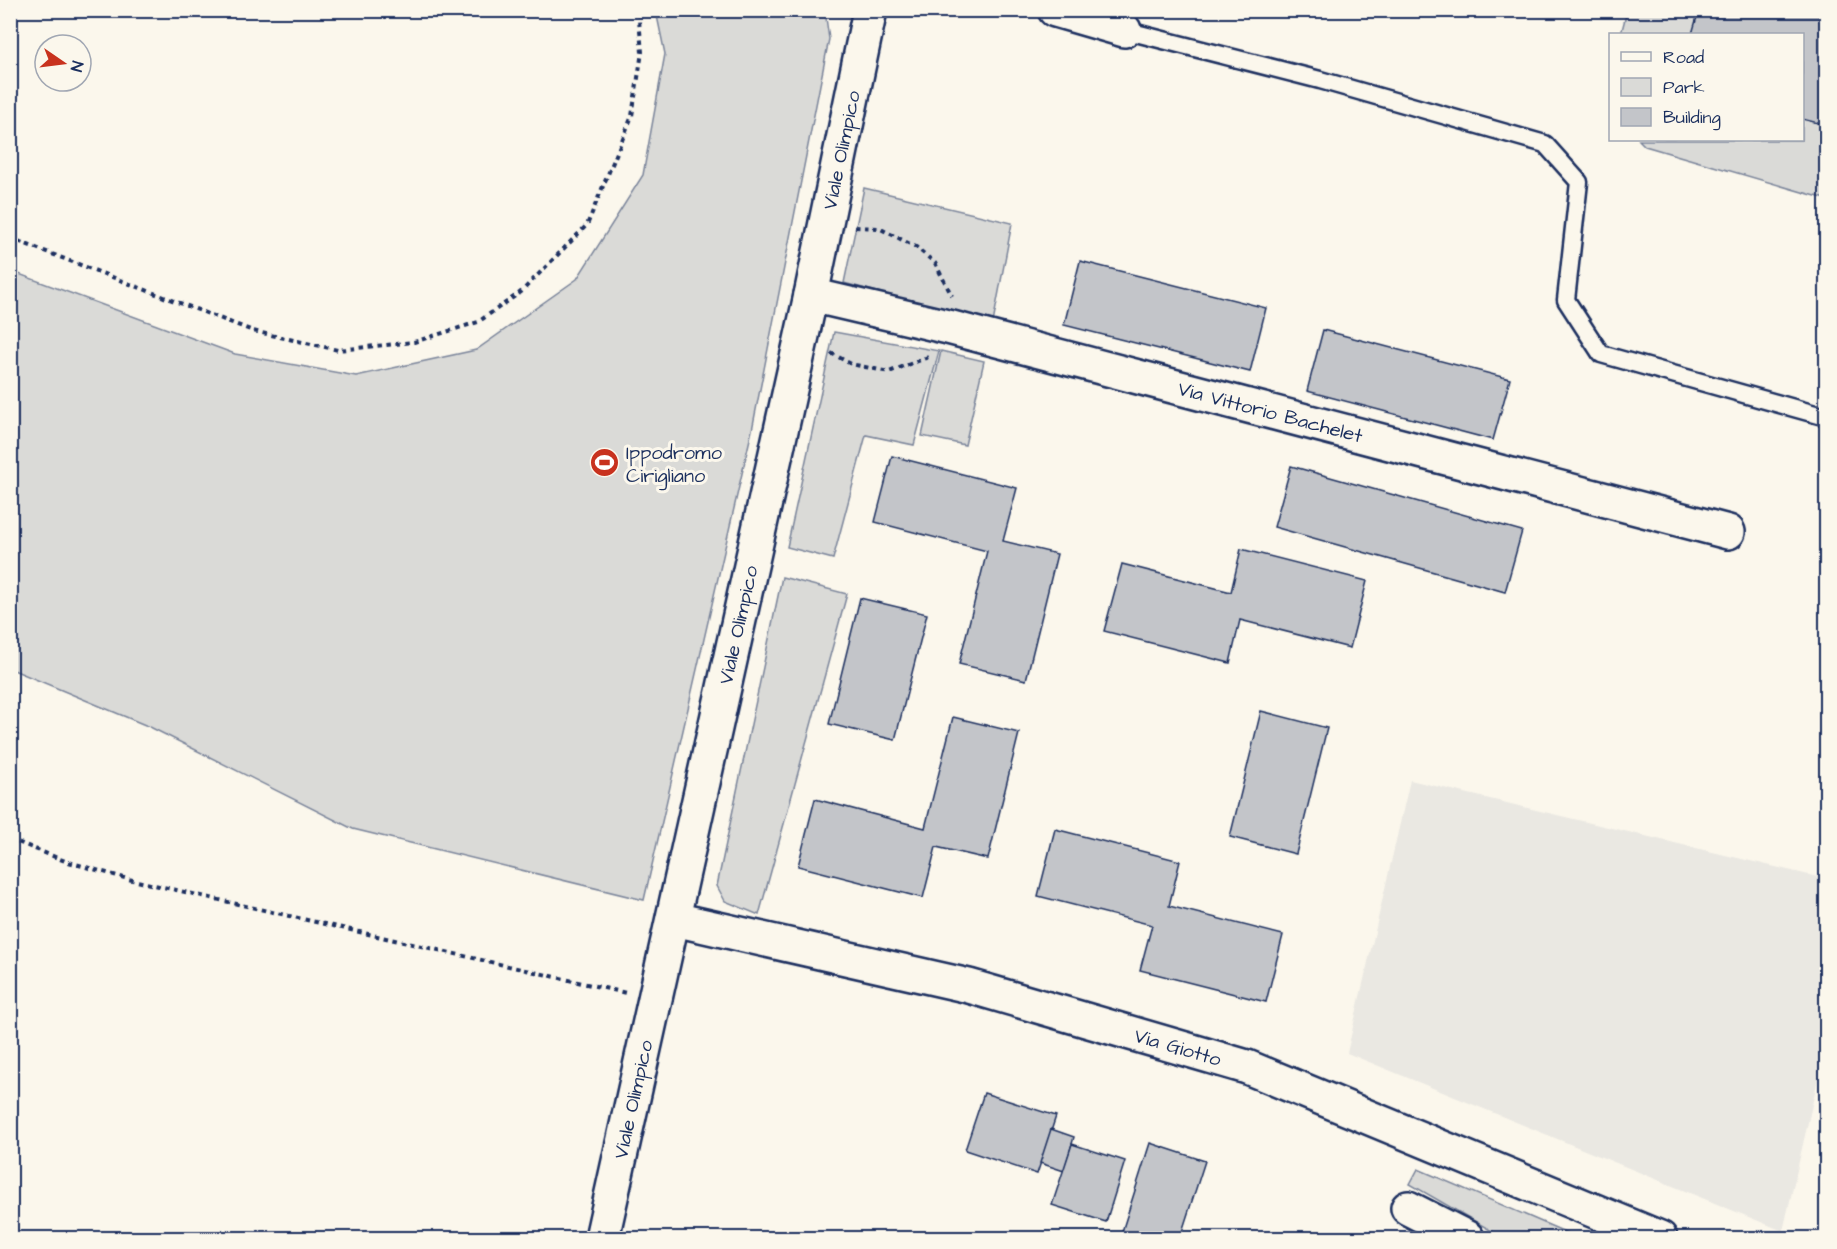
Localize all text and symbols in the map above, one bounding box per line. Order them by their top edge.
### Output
north arrow [33,33,93,93]
legend [1609,33,1804,141]
text: Road [1663,45,1704,70]
text: N [65,59,88,74]
text: Park [1663,75,1705,100]
street label: Viale Olimpico [816,88,868,212]
text: Building [1663,105,1721,131]
street label: Via Vittorio Bachelet [1175,375,1366,450]
place label: Ippodromo Cirigliano [626,439,722,491]
sports icon: Ippodromo Cirigliano [589,447,621,479]
street label: Viale Olimpico [712,563,766,687]
street label: Via Giotto [1131,1022,1224,1074]
street label: Viale Olimpico [607,1037,660,1162]

